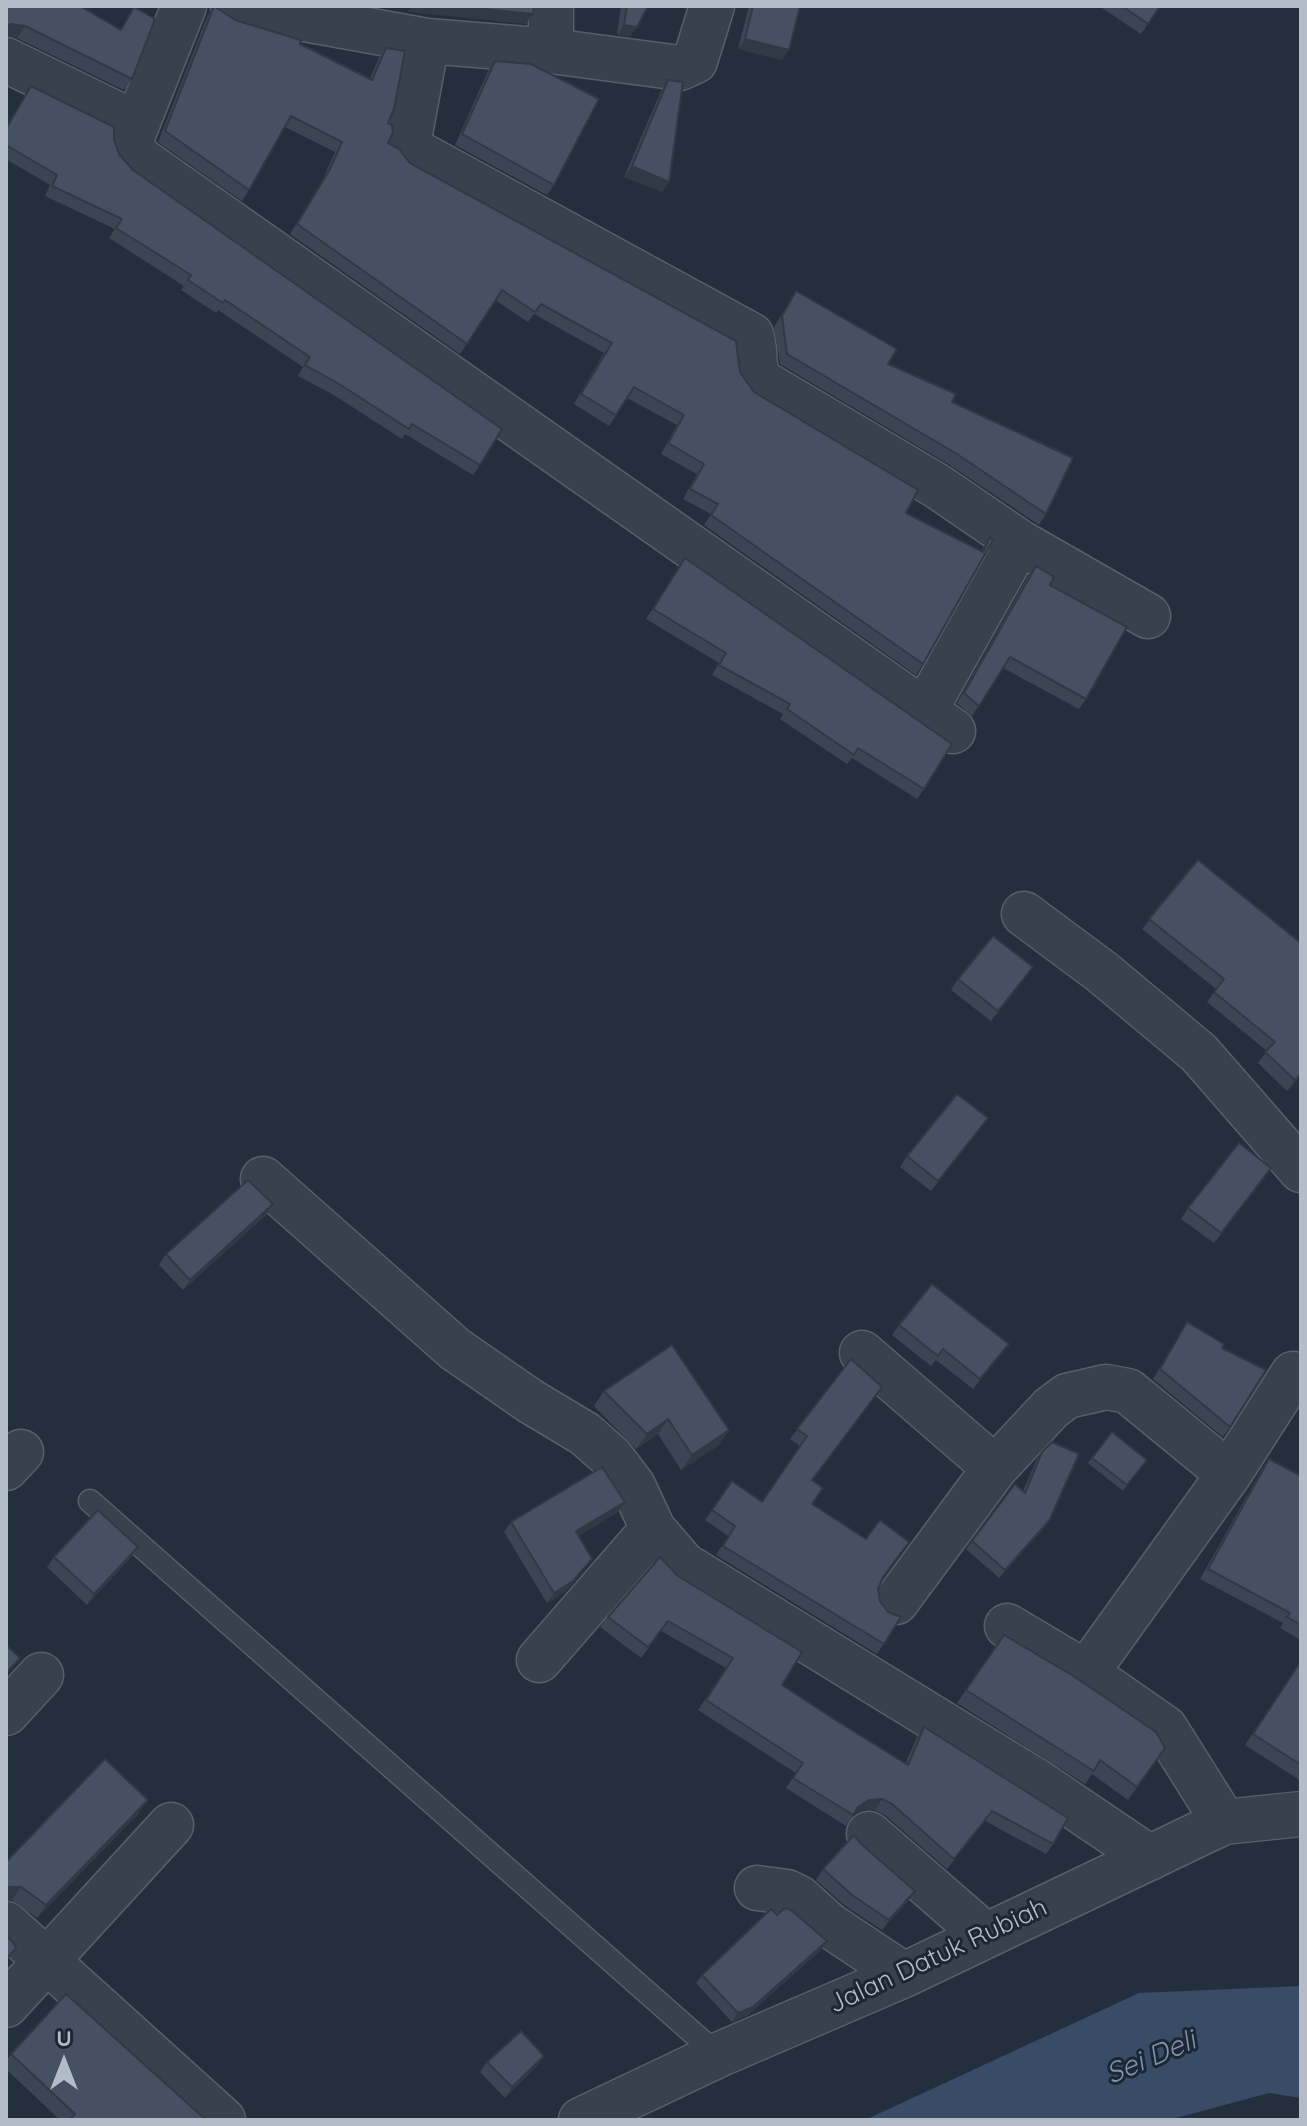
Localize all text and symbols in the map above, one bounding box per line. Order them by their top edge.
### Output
street label: Jalan Datuk Rubiah [824,1892,1052,2020]
north arrow [24,2022,104,2102]
text: U [56,2024,72,2052]
water label: Sei Deli [1101,2024,1201,2092]

